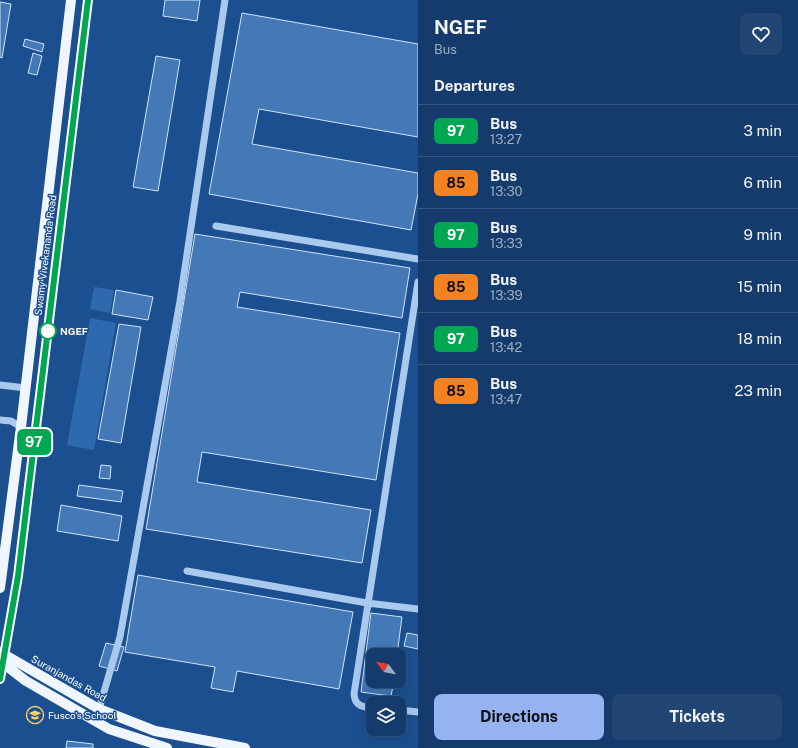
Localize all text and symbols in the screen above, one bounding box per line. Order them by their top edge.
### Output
button: heart [740,13,782,55]
text: NGEF [434,16,487,38]
text: Bus [434,42,457,57]
text: Departures [434,77,515,94]
text: Bus [490,115,517,132]
text: 3 min [743,122,782,139]
text: 97 [447,123,465,139]
text: 13:27 [490,132,522,147]
text: Bus [490,167,517,184]
text: 6 min [744,174,782,191]
text: 85 [447,175,465,191]
text: 13:30 [490,184,522,199]
street label: Swamy Vivekananda Road [32,194,58,316]
text: Bus [490,219,517,236]
text: 9 min [744,226,782,243]
text: 97 [447,227,465,243]
text: 13:33 [490,236,523,251]
text: Bus [490,271,517,288]
text: 15 min [737,278,782,295]
text: 85 [447,279,465,295]
text: 13:39 [490,288,523,303]
marker: NGEF [39,322,57,340]
text: Bus [490,323,517,340]
place label: NGEF [60,325,88,337]
text: 18 min [737,330,782,347]
text: 97 [447,331,465,347]
text: 13:42 [490,340,522,355]
text: Bus [490,375,517,392]
text: 23 min [735,382,782,399]
text: 85 [447,383,465,399]
text: 13:47 [490,392,522,407]
line badge: 97 [16,429,52,455]
text: 97 [25,434,43,450]
north arrow [366,648,406,688]
map controls [366,648,406,736]
street label: Suranjandas Road [29,652,109,704]
button: Directions [434,694,604,740]
button: Tickets [612,694,782,740]
button: layers [366,696,406,736]
school or university icon: Fusco's School [25,705,45,725]
place label: Fusco's School [48,709,116,721]

